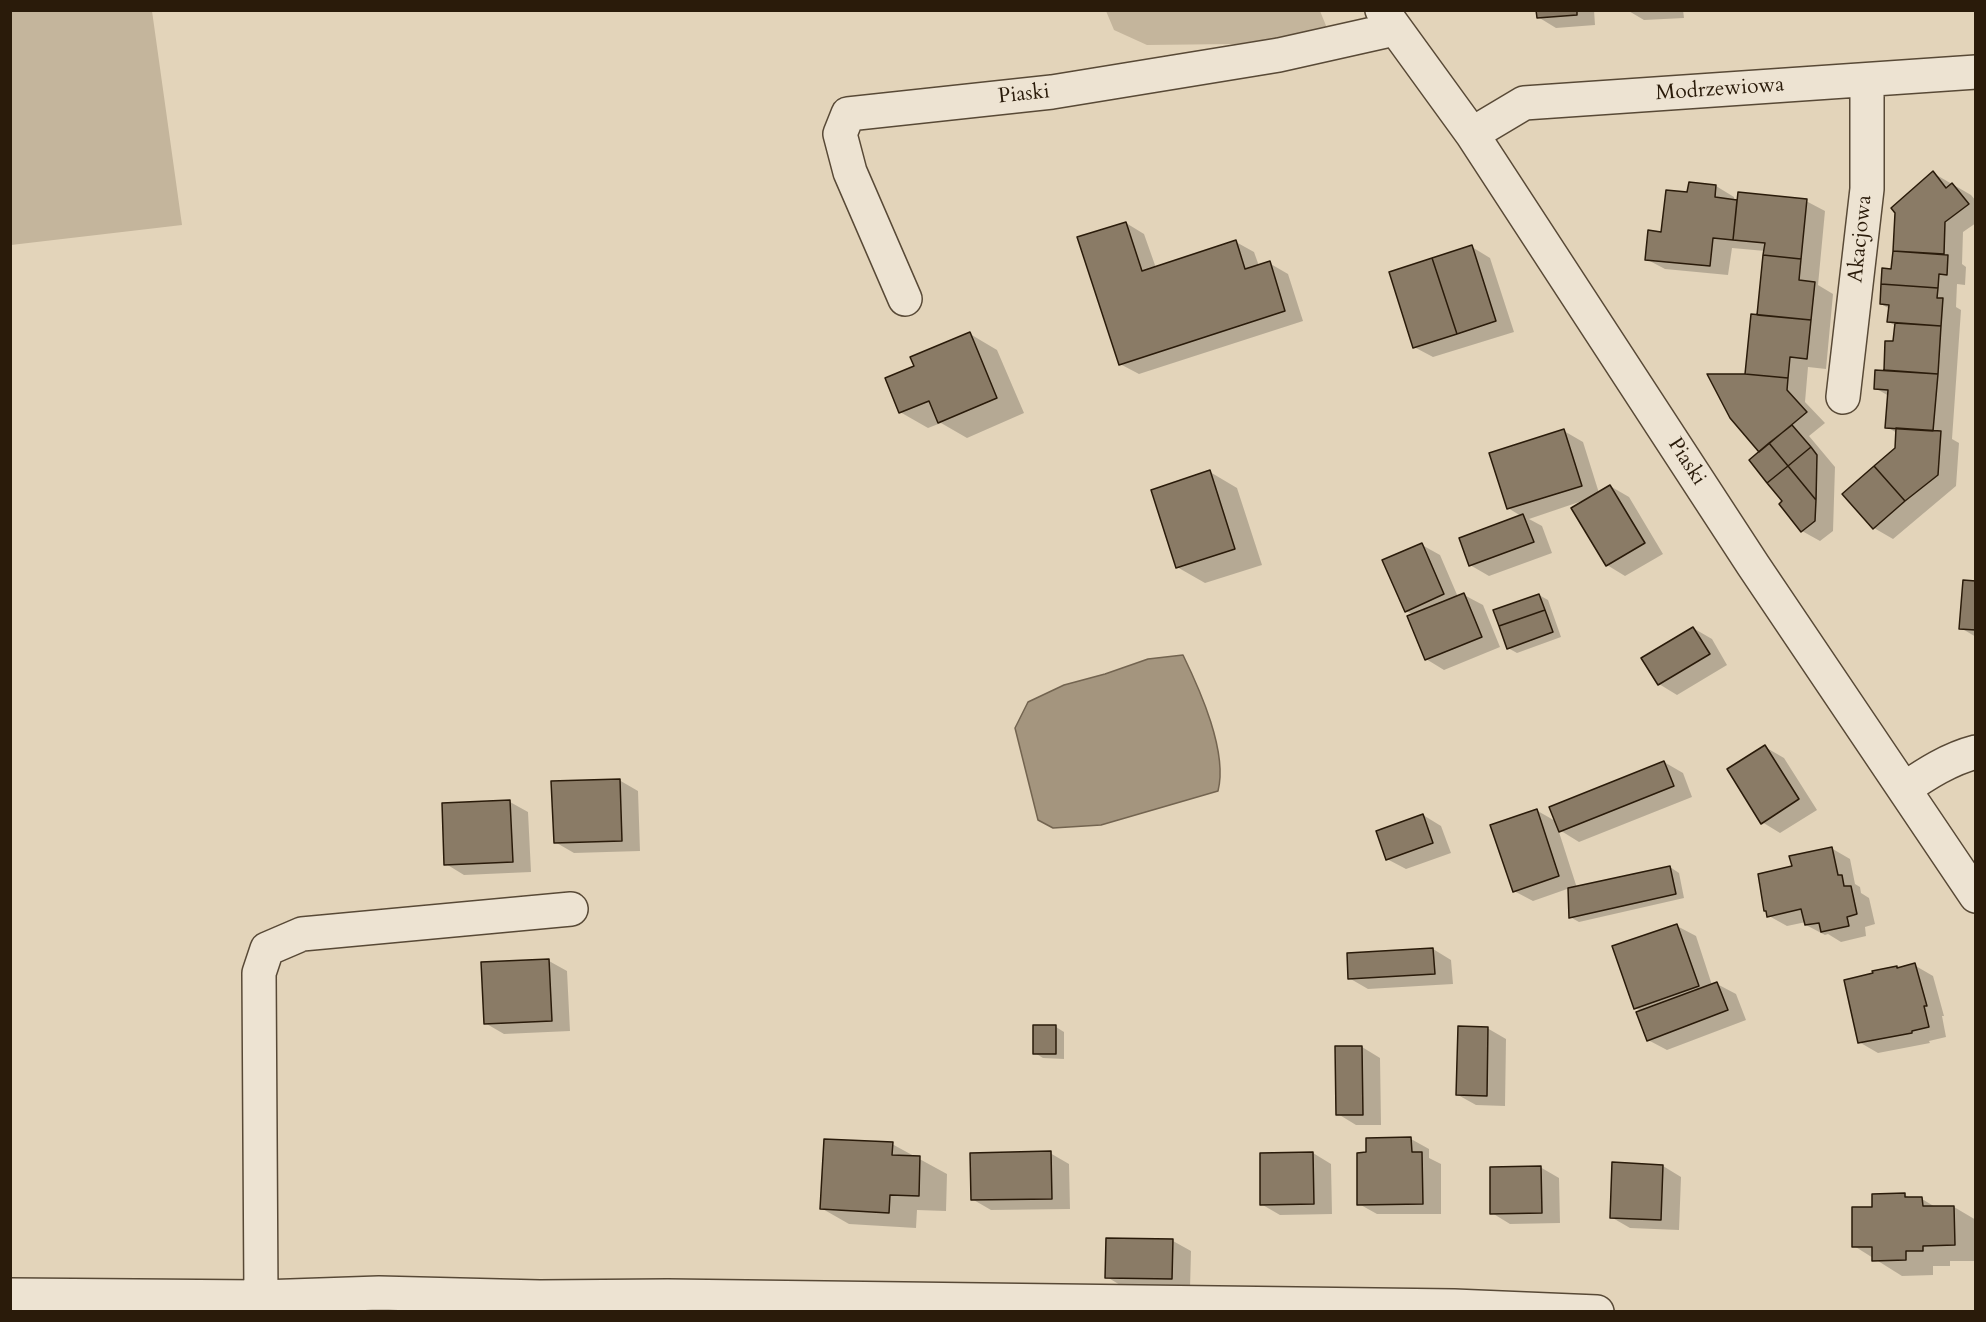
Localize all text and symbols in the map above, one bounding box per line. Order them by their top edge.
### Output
street label: Modrzewiowa [1655,73,1785,107]
street label: Piaski [997,80,1051,110]
street label: Akacjowa [1844,194,1878,284]
street label: Piaski [1661,434,1711,490]

